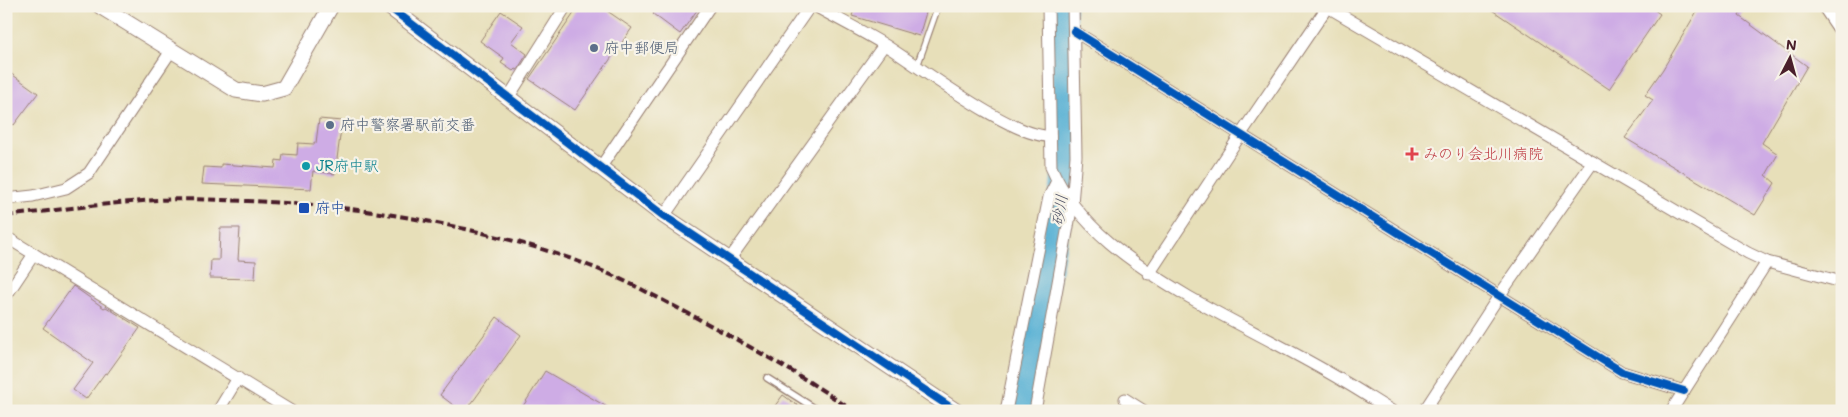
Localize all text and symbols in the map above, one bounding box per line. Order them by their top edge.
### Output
north arrow [1766,32,1816,82]
text: N [1785,35,1798,55]
place label: 府中郵便局 [604,37,679,57]
marker: 府中郵便局 [588,42,600,54]
place label: 府中警察署駅前交番 [340,114,475,134]
marker: 府中警察署駅前交番 [324,119,336,131]
place label: みのり会北川病院 [1423,143,1543,163]
marker: みのり会北川病院 [1405,147,1419,161]
place label: JR府中駅 [316,155,379,175]
marker: JR府中駅 [300,160,312,172]
water label: 砂川 [1046,192,1071,227]
place label: 府中 [315,197,345,217]
marker: 府中 [297,201,311,215]

